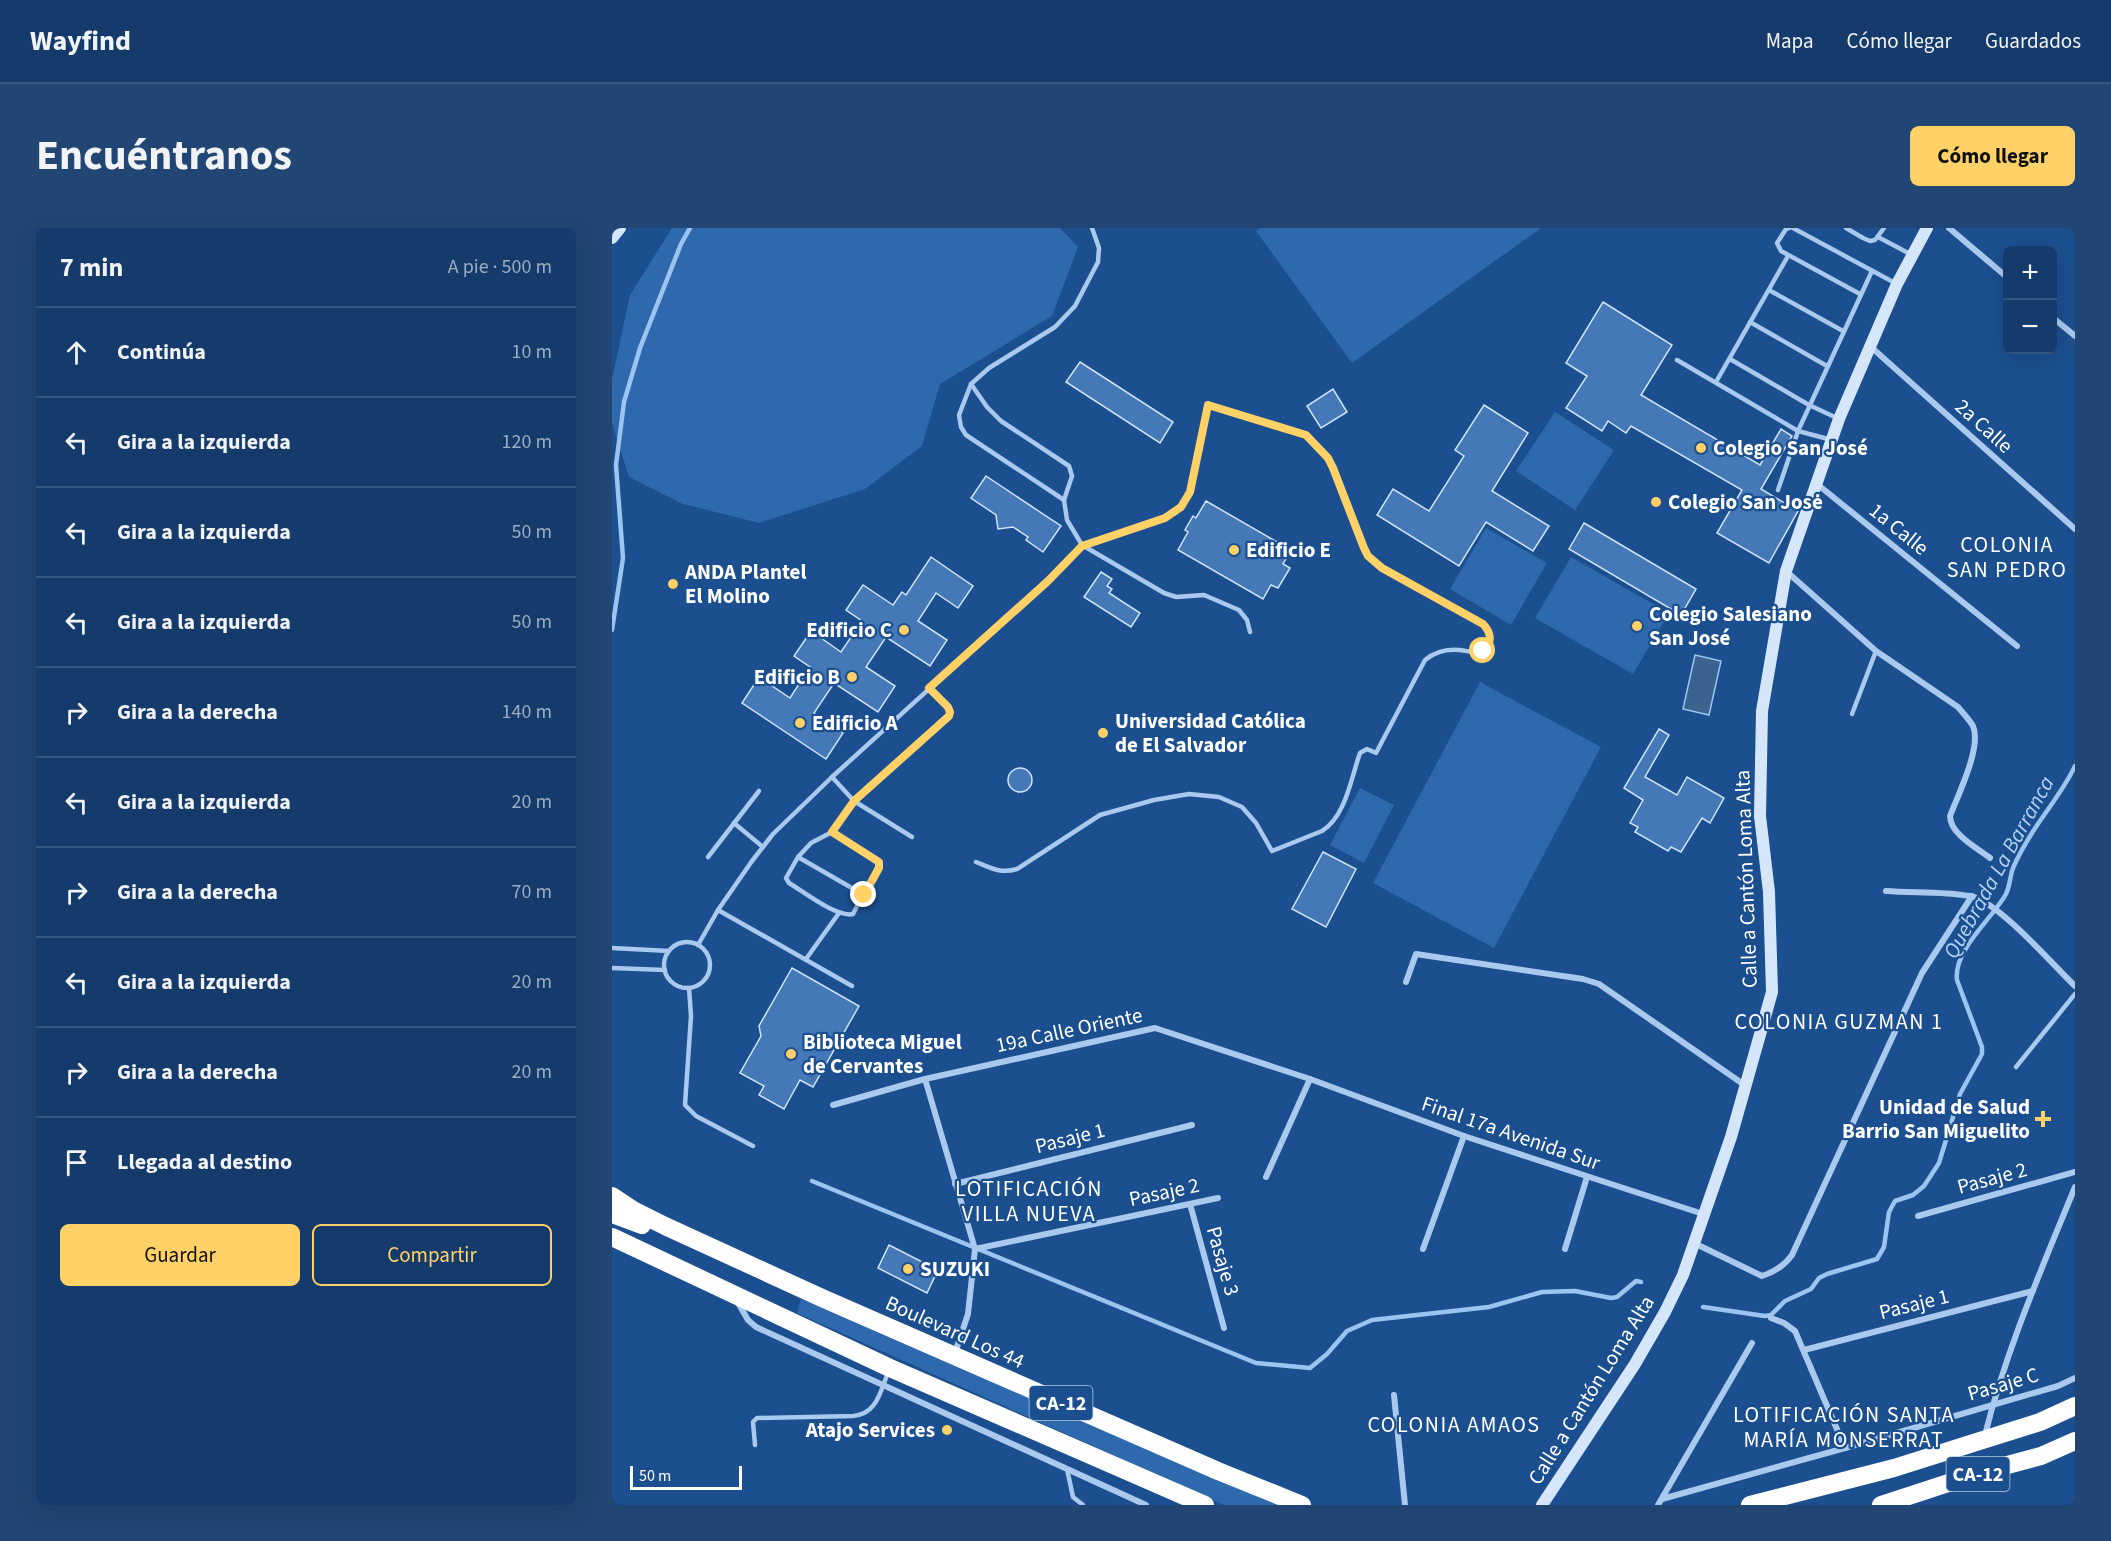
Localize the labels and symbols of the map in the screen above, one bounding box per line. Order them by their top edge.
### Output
street label: 2a Calle [1948,392,2020,460]
place label: Colegio San José [1713,433,1868,463]
marker: Colegio San José [1694,441,1708,455]
place label: Colegio San Josė [1668,487,1823,517]
marker: Colegio San Josė [1649,495,1663,509]
street label: 1a Calle [1863,496,1935,562]
district label: COLONIA SAN PEDRO [1947,529,2067,586]
place label: Edificio E [1246,535,1331,565]
marker: Edificio E [1227,543,1241,557]
place label: ANDA Plantel El Molino [684,557,807,611]
marker: ANDA Plantel El Molino [666,577,680,591]
place label: Colegio Salesiano San José [1649,599,1812,653]
place label: Edificio C [806,615,892,645]
marker: Colegio Salesiano San José [1630,619,1644,633]
marker: Edificio C [897,623,911,637]
route start [1469,637,1495,663]
place label: Edificio B [754,662,840,692]
marker: Edificio B [845,670,859,684]
place label: Universidad Católica de El Salvador [1115,706,1306,760]
place label: Edificio A [812,708,899,738]
marker: Edificio A [793,716,807,730]
marker: Universidad Católica de El Salvador [1096,726,1110,740]
street label: Calle a Cantón Loma Alta [1727,769,1765,989]
water label: Quebrada La Barranca [1935,770,2063,965]
route end [850,881,876,907]
street label: 19a Calle Oriente [993,1000,1145,1060]
district label: COLONIA GUZMAN 1 [1735,1006,1943,1038]
place label: Biblioteca Miguel de Cervantes [803,1027,962,1081]
marker: Biblioteca Miguel de Cervantes [784,1047,798,1061]
street label: Final 17a Avenida Sur [1418,1088,1605,1178]
place label: Unidad de Salud Barrio San Miguelito [1842,1092,2030,1146]
marker: Unidad de Salud Barrio San Miguelito [2034,1110,2052,1128]
street label: Pasaje 1 [1032,1115,1108,1161]
street label: Pasaje 2 [1954,1154,2030,1202]
street label: Pasaje 2 [1126,1170,1202,1214]
district label: LOTIFICACIÓN VILLA NUEVA [955,1173,1103,1230]
street label: Pasaje 3 [1199,1223,1247,1299]
place label: SUZUKI [920,1254,990,1284]
marker: SUZUKI [901,1262,915,1276]
street label: Pasaje 1 [1876,1281,1952,1327]
street label: Boulevard Los 44 [881,1288,1029,1376]
street label: Calle a Cantón Loma Alta [1520,1290,1662,1490]
street label: Pasaje C [1964,1360,2042,1408]
road number: CA-12 [1030,1386,1092,1420]
district label: LOTIFICACIÓN SANTA MARÍA MONSERRAT [1733,1399,1955,1456]
district label: COLONIA AMAOS [1367,1409,1541,1441]
place label: Atajo Services [805,1415,935,1445]
marker: Atajo Services [940,1423,954,1437]
road number: CA-12 [1946,1457,2010,1491]
scale bar [630,1463,742,1490]

